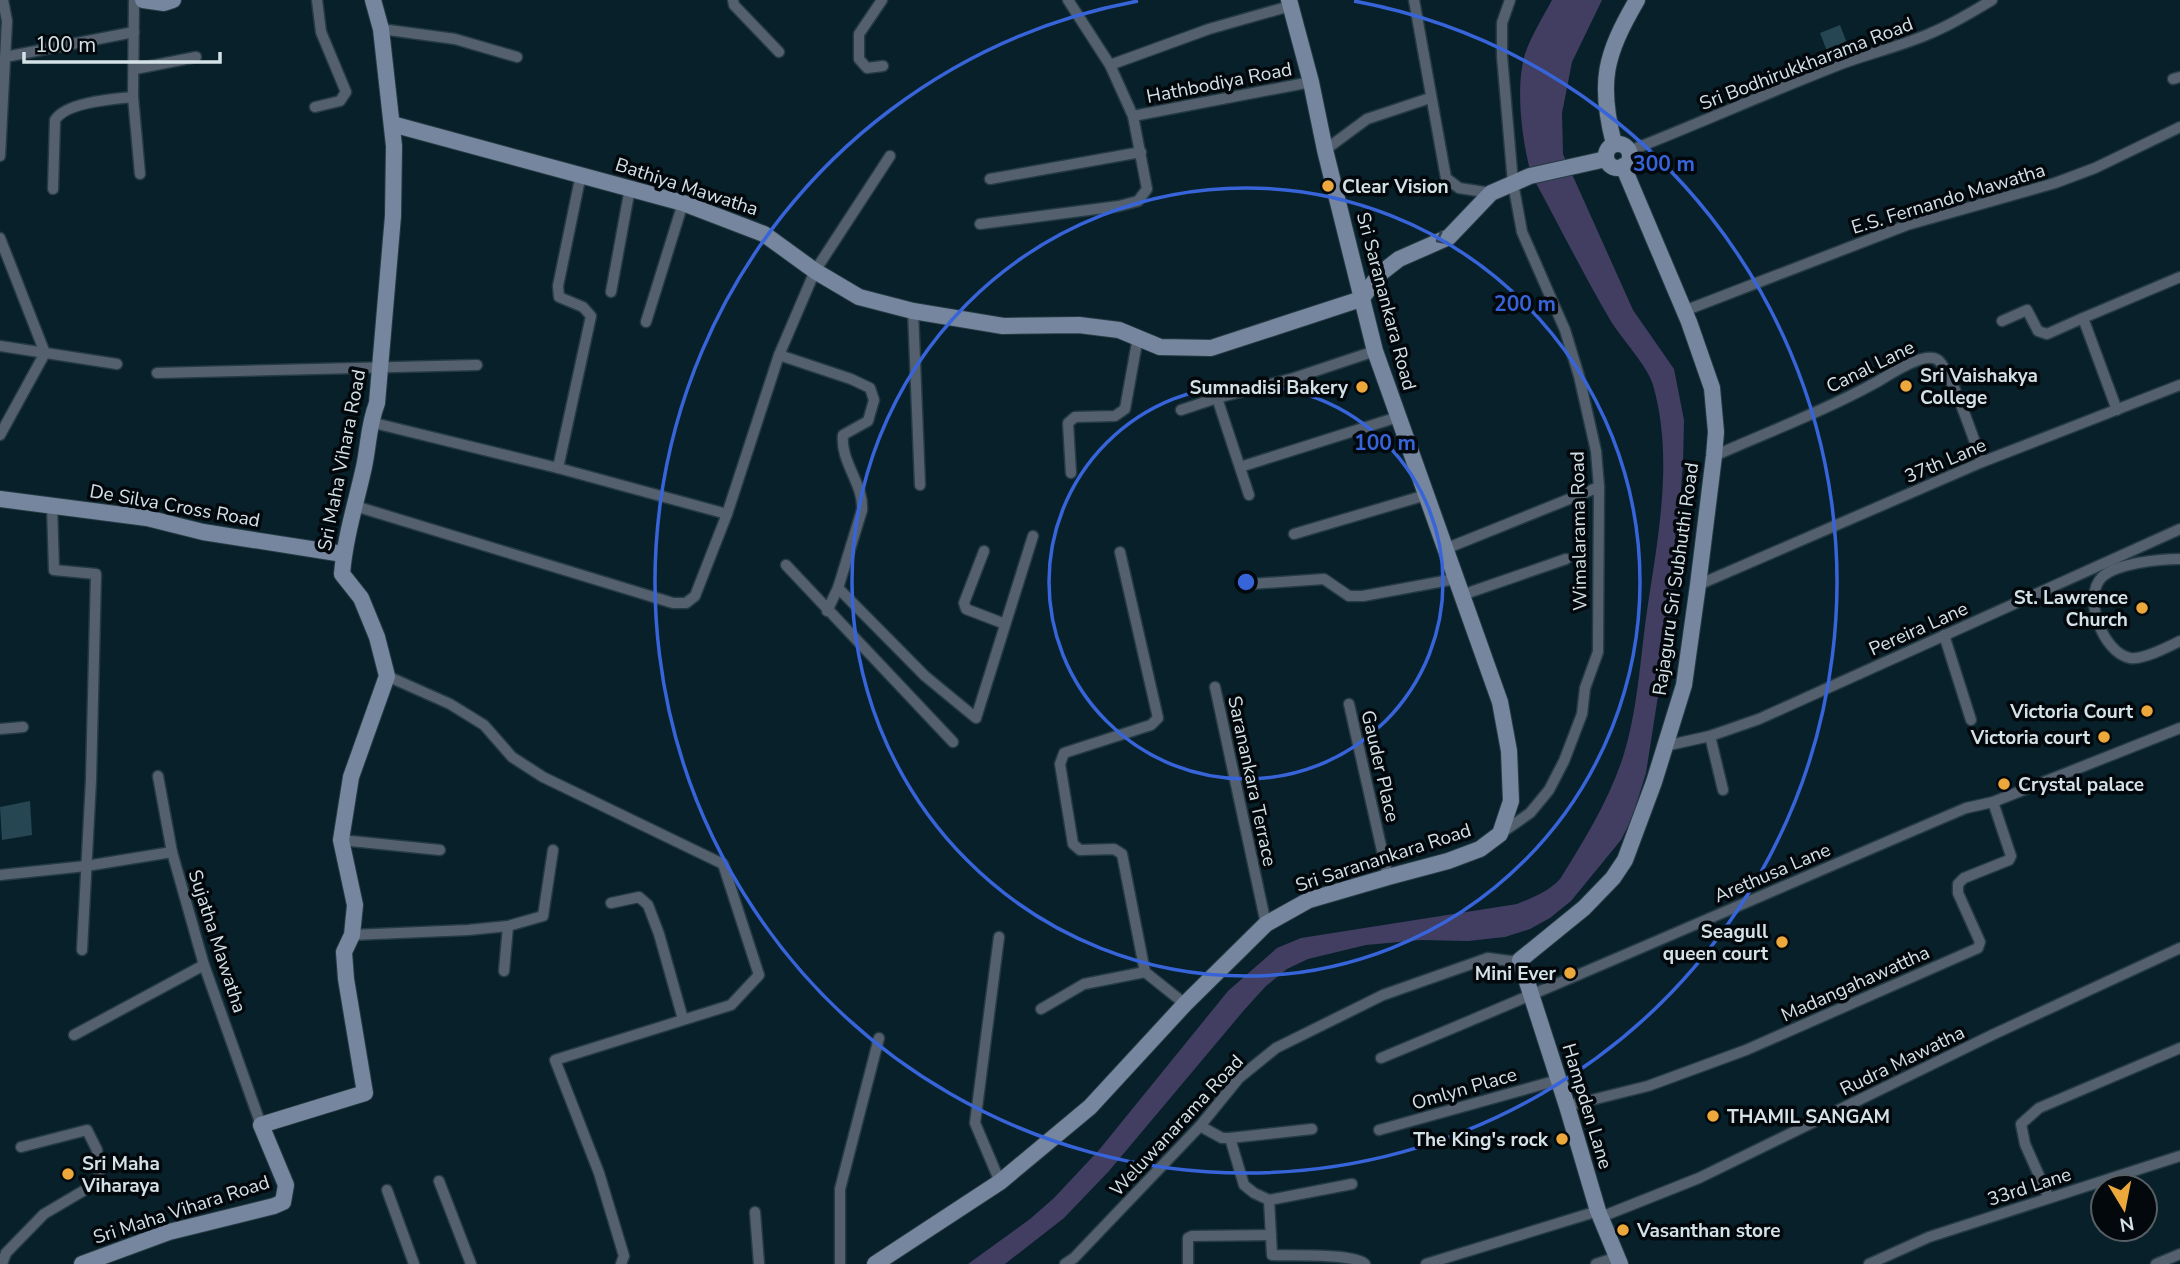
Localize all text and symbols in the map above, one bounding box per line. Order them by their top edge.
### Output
street label: Sri Bodhirukkharama Road [1696,11,1917,117]
scale bar [24,21,220,65]
text: 100 m [35,31,96,59]
street label: Hathbodiya Road [1144,56,1294,110]
text: 300 m [1633,150,1695,178]
street label: Bathiya Mawatha [612,152,762,222]
street label: E.S. Fernando Mawatha [1848,157,2048,241]
place label: Clear Vision [1342,174,1449,200]
marker: Clear Vision [1320,178,1336,194]
street label: Sri Saranankara Road [1350,209,1422,393]
one-way arrow [1436,231,1449,245]
text: 200 m [1494,290,1556,318]
street label: Canal Lane [1822,334,1919,399]
place label: Sri Vaishakya College [1920,363,2038,411]
street label: Sri Maha Vihara Road [312,367,372,553]
place label: Sumnadisi Bakery [1190,375,1349,401]
marker: Sri Vaishakya College [1898,378,1914,394]
marker: Sumnadisi Bakery [1354,379,1370,395]
text: 100 m [1354,429,1416,457]
street label: 37th Lane [1901,432,1990,490]
street label: Wimalarama Road [1565,451,1593,611]
street label: Rajaguru Sri Subhuthi Road [1647,461,1705,697]
street label: De Silva Cross Road [88,478,262,534]
centre of rings [1234,570,1258,594]
place label: St. Lawrence Church [2014,585,2128,633]
street label: Pereira Lane [1865,596,1972,662]
marker: St. Lawrence Church [2134,600,2150,616]
street label: Saranankara Terrace [1221,694,1283,869]
place label: Victoria Court [2009,699,2134,725]
marker: Victoria Court [2139,703,2155,719]
street label: Gauder Place [1355,708,1405,825]
place label: Victoria court [1970,725,2091,751]
marker: Victoria court [2096,729,2112,745]
place label: Crystal palace [2018,772,2144,798]
marker: Crystal palace [1996,776,2012,792]
street label: Sri Saranankara Road [1292,817,1474,899]
street label: Arethusa Lane [1710,837,1835,909]
street label: Sujatha Mawatha [182,866,252,1016]
place label: Seagull queen court [1663,919,1769,967]
marker: Seagull queen court [1774,934,1790,950]
street label: Madangahawattha [1777,939,1934,1028]
place label: Mini Ever [1475,961,1557,987]
marker: Mini Ever [1562,965,1578,981]
street label: Rudra Mawatha [1836,1019,1969,1102]
street label: Hampden Lane [1556,1040,1618,1172]
street label: Weluwanarama Road [1104,1049,1249,1202]
street label: Omlyn Place [1409,1062,1520,1116]
place label: THAMIL SANGAM [1727,1104,1890,1130]
marker: THAMIL SANGAM [1705,1108,1721,1124]
place label: The King's rock [1413,1127,1549,1153]
marker: The King's rock [1554,1131,1570,1147]
place label: Sri Maha Viharaya [81,1151,160,1199]
street label: 33rd Lane [1984,1161,2075,1213]
marker: Sri Maha Viharaya [60,1166,76,1182]
street label: Sri Maha Vihara Road [90,1169,273,1251]
north arrow [2089,1173,2159,1243]
text: N [2118,1210,2136,1238]
place label: Vasanthan store [1636,1218,1781,1244]
marker: Vasanthan store [1615,1222,1631,1238]

